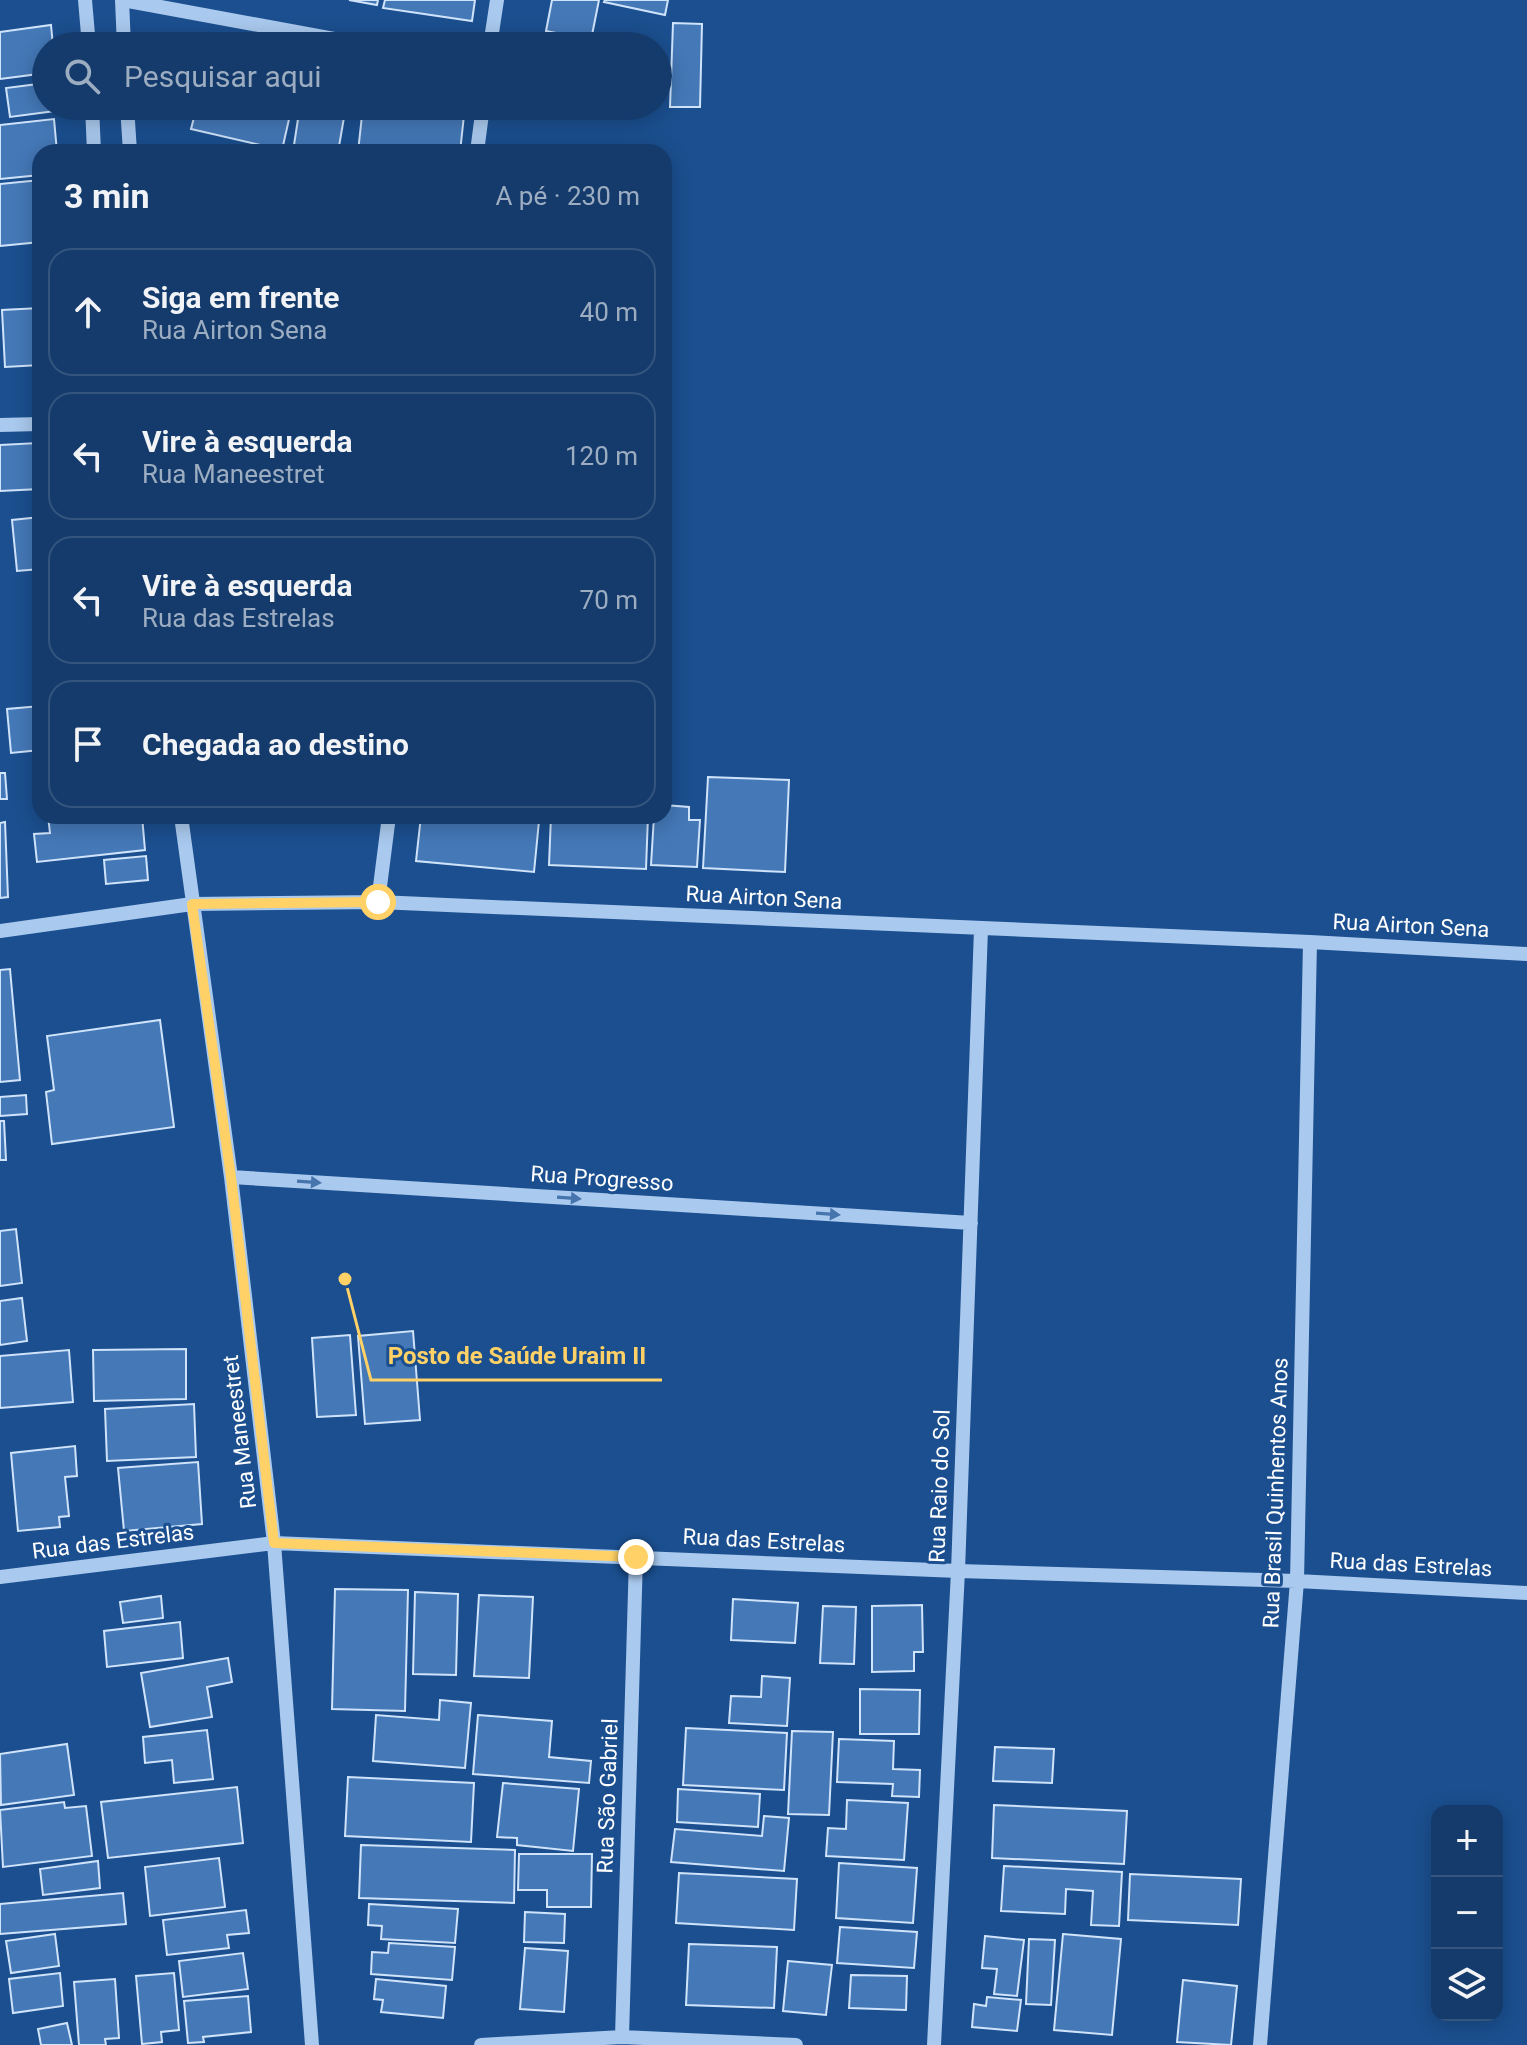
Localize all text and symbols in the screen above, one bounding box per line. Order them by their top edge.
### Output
search box [32,32,672,120]
icon: search [60,54,104,98]
text: Pesquisar aqui [124,59,322,94]
text: 3 min [64,176,149,216]
text: A pé · 230 m [495,181,640,211]
text: Siga em frente [142,280,340,315]
icon: ahead [66,290,110,334]
text: 40 m [580,297,638,327]
text: Rua Airton Sena [142,315,327,345]
text: Vire à esquerda [142,424,353,459]
icon: left [66,434,110,478]
text: 120 m [565,441,638,471]
text: Rua Maneestret [142,459,325,489]
text: Vire à esquerda [142,568,353,603]
icon: left [66,578,110,622]
text: 70 m [580,585,638,615]
text: Rua das Estrelas [142,603,335,633]
icon: arrive [66,722,110,766]
text: Chegada ao destino [142,727,409,762]
street label: Rua Airton Sena [685,881,843,914]
route start [360,884,396,920]
street label: Rua Airton Sena [1332,909,1490,942]
street label: Rua Progresso [530,1161,674,1196]
one-way arrow [297,1176,322,1189]
one-way arrow [556,1192,581,1205]
one-way arrow [816,1208,841,1221]
callout: Posto de Saúde Uraim II [371,1332,662,1380]
text: Posto de Saúde Uraim II [388,1342,646,1370]
street label: Rua Maneestret [218,1354,261,1510]
street label: Rua Brasil Quinhentos Anos [1258,1357,1293,1629]
street label: Rua Raio do Sol [924,1409,955,1563]
street label: Rua das Estrelas [31,1519,195,1564]
street label: Rua das Estrelas [682,1524,846,1557]
route end [618,1539,654,1575]
street label: Rua das Estrelas [1329,1548,1493,1581]
street label: Rua São Gabriel [592,1718,623,1874]
map controls [1431,1805,1503,2021]
button: + [1431,1805,1503,1877]
button: − [1431,1877,1503,1949]
button: layers [1431,1949,1503,2021]

